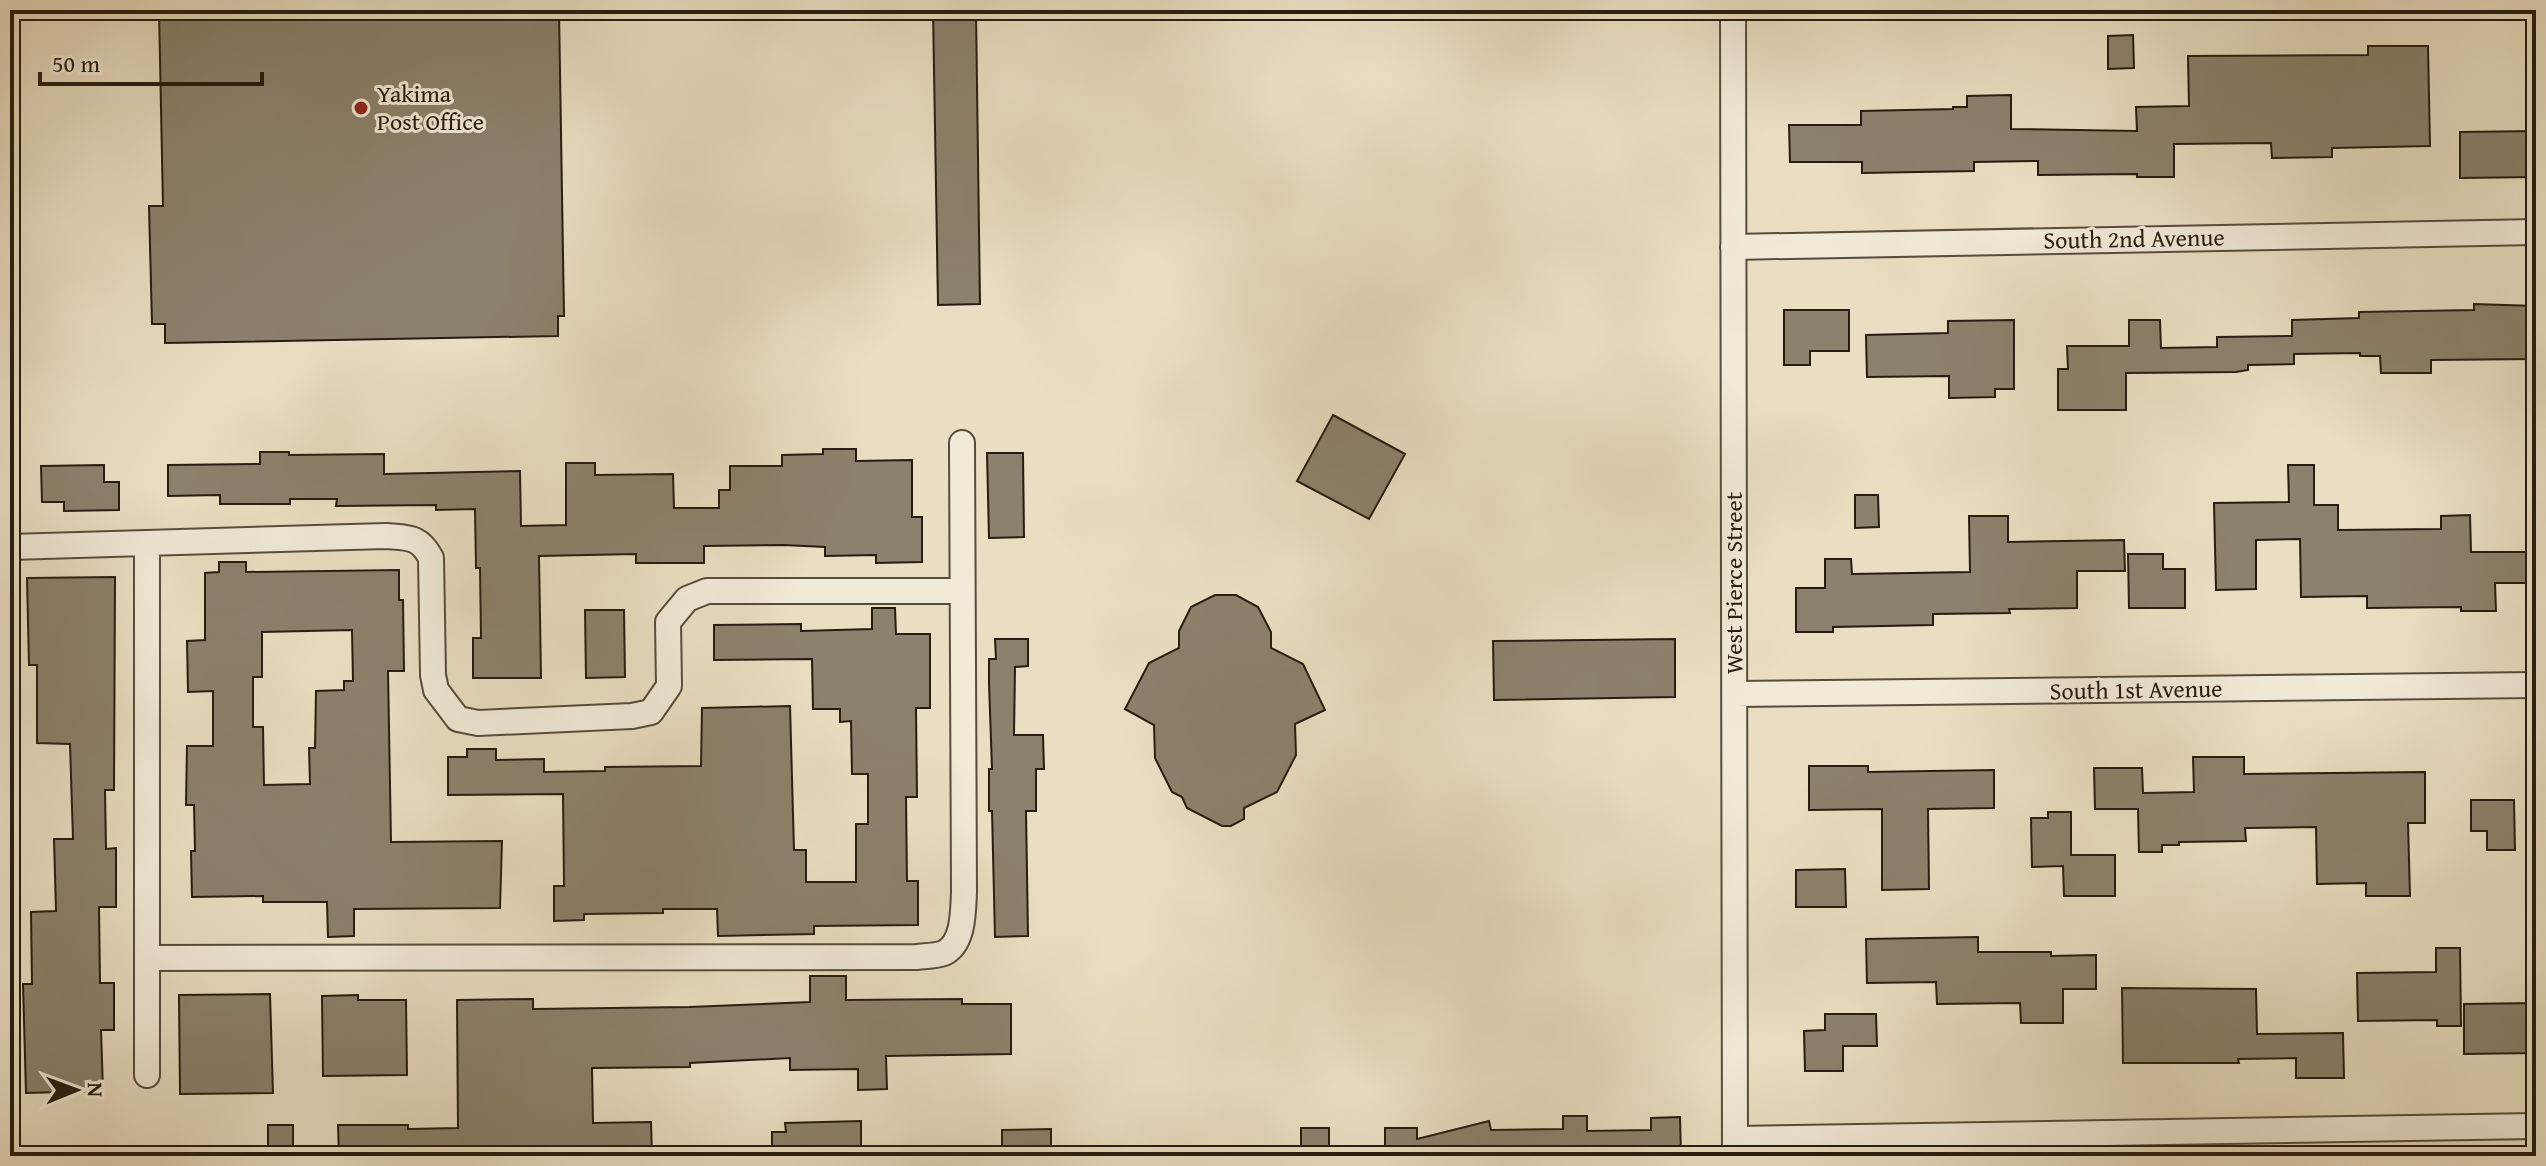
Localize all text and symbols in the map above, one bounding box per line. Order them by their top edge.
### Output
scale bar [40,36,262,86]
text: 50 m [52,46,100,81]
place label: Yakima Post Office [377,76,484,139]
marker: Yakima Post Office [352,99,370,117]
street label: South 2nd Avenue [2043,219,2225,258]
street label: West Pierce Street [1716,491,1751,674]
street label: South 1st Avenue [2049,670,2223,709]
north arrow [36,1050,116,1130]
text: N [80,1082,112,1098]

